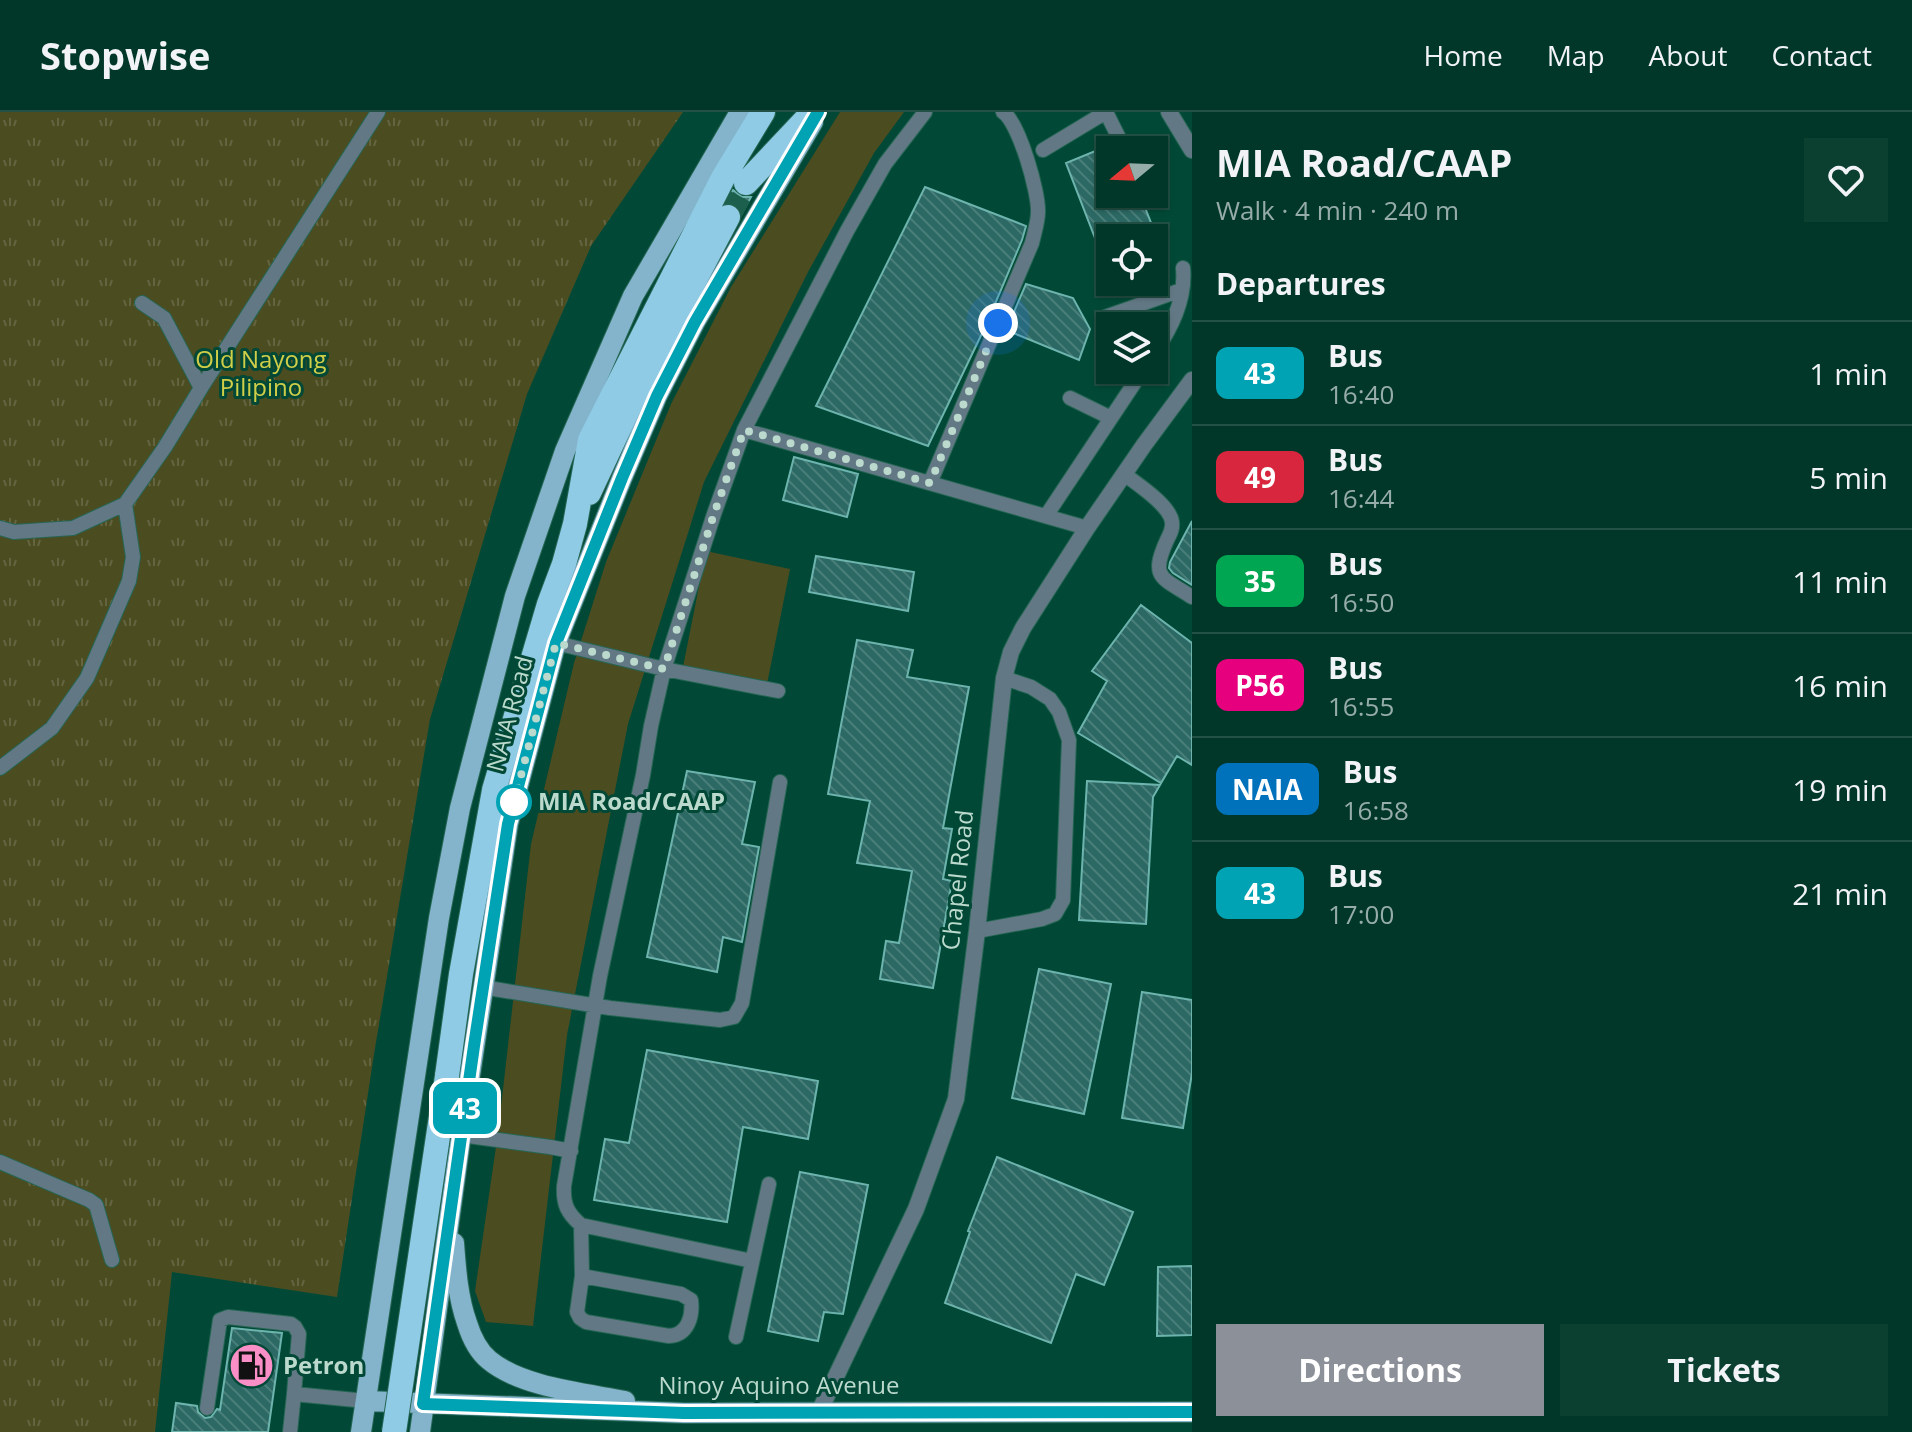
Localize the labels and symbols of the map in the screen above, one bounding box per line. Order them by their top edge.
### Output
north arrow [1096,136,1168,208]
your location [978,303,1018,343]
park label: Old Nayong Pilipino [195,342,327,403]
street label: NAIA Road [477,652,540,775]
place label: MIA Road/CAAP [538,784,725,817]
marker: MIA Road/CAAP [497,785,531,819]
street label: Chapel Road [933,808,980,952]
line badge: 43 [429,1082,501,1134]
fuel station icon: Petron [228,1342,276,1390]
place label: Petron [283,1348,364,1381]
street label: Ninoy Aquino Avenue [658,1368,900,1401]

